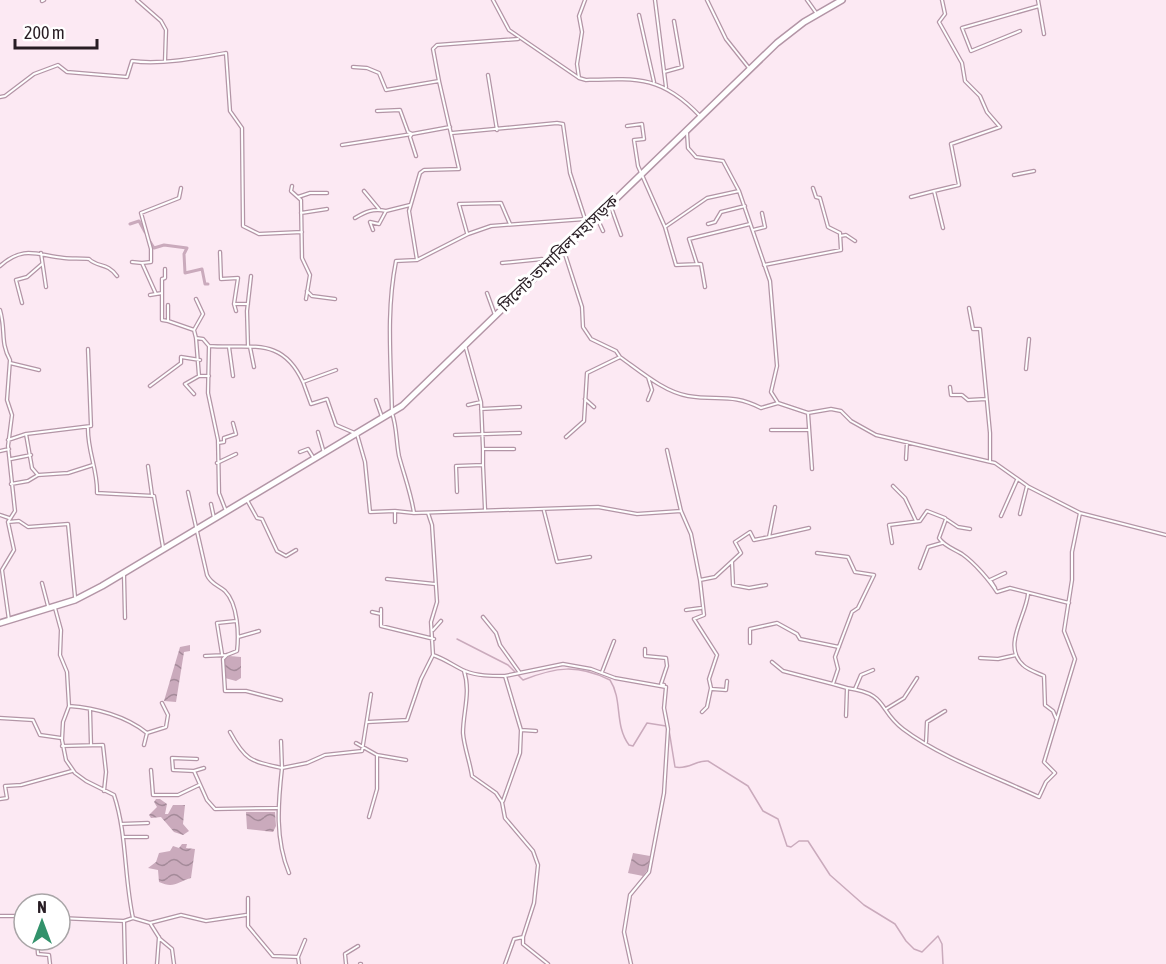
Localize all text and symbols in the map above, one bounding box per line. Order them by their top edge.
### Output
scale bar [15,12,98,50]
text: 200 m [24,22,65,43]
street label: সিলেট-তামাবিল মহাসড়ক [494,191,622,315]
north arrow [12,892,72,952]
text: N [37,898,47,916]

